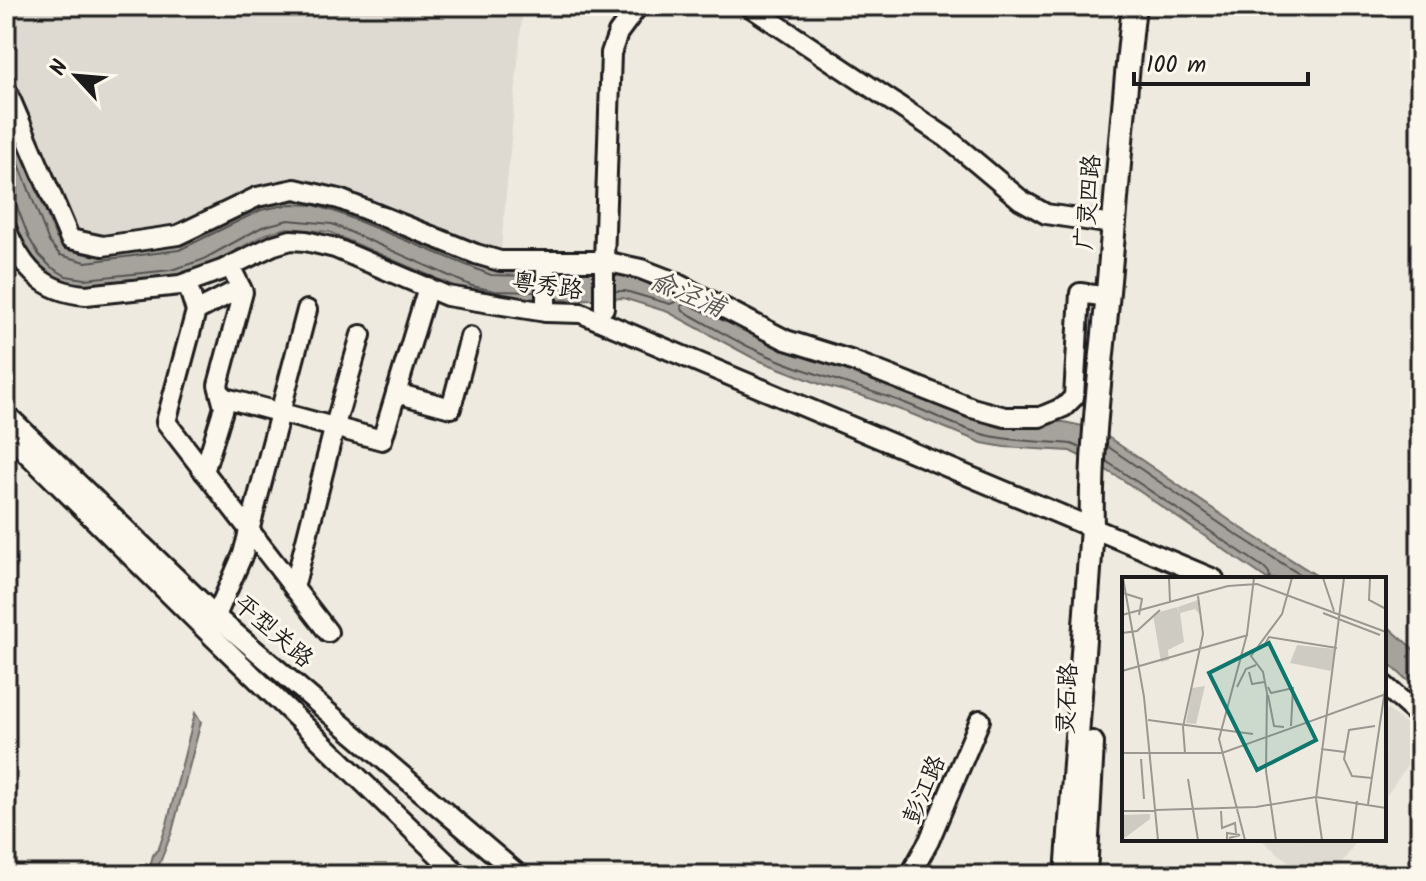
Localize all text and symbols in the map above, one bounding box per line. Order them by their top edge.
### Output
north arrow [36,36,116,116]
scale bar [1134,36,1308,86]
text: 100 m [1146,46,1206,85]
text: N [41,54,79,82]
street label: 广灵四路 [1065,152,1113,252]
water label: 俞泾浦 [643,260,734,331]
street label: 粤秀路 [509,263,585,311]
inset map [1122,577,1386,841]
street label: 平型关路 [224,586,322,678]
street label: 灵石路 [1047,662,1089,736]
street label: 彭江路 [893,749,957,831]

